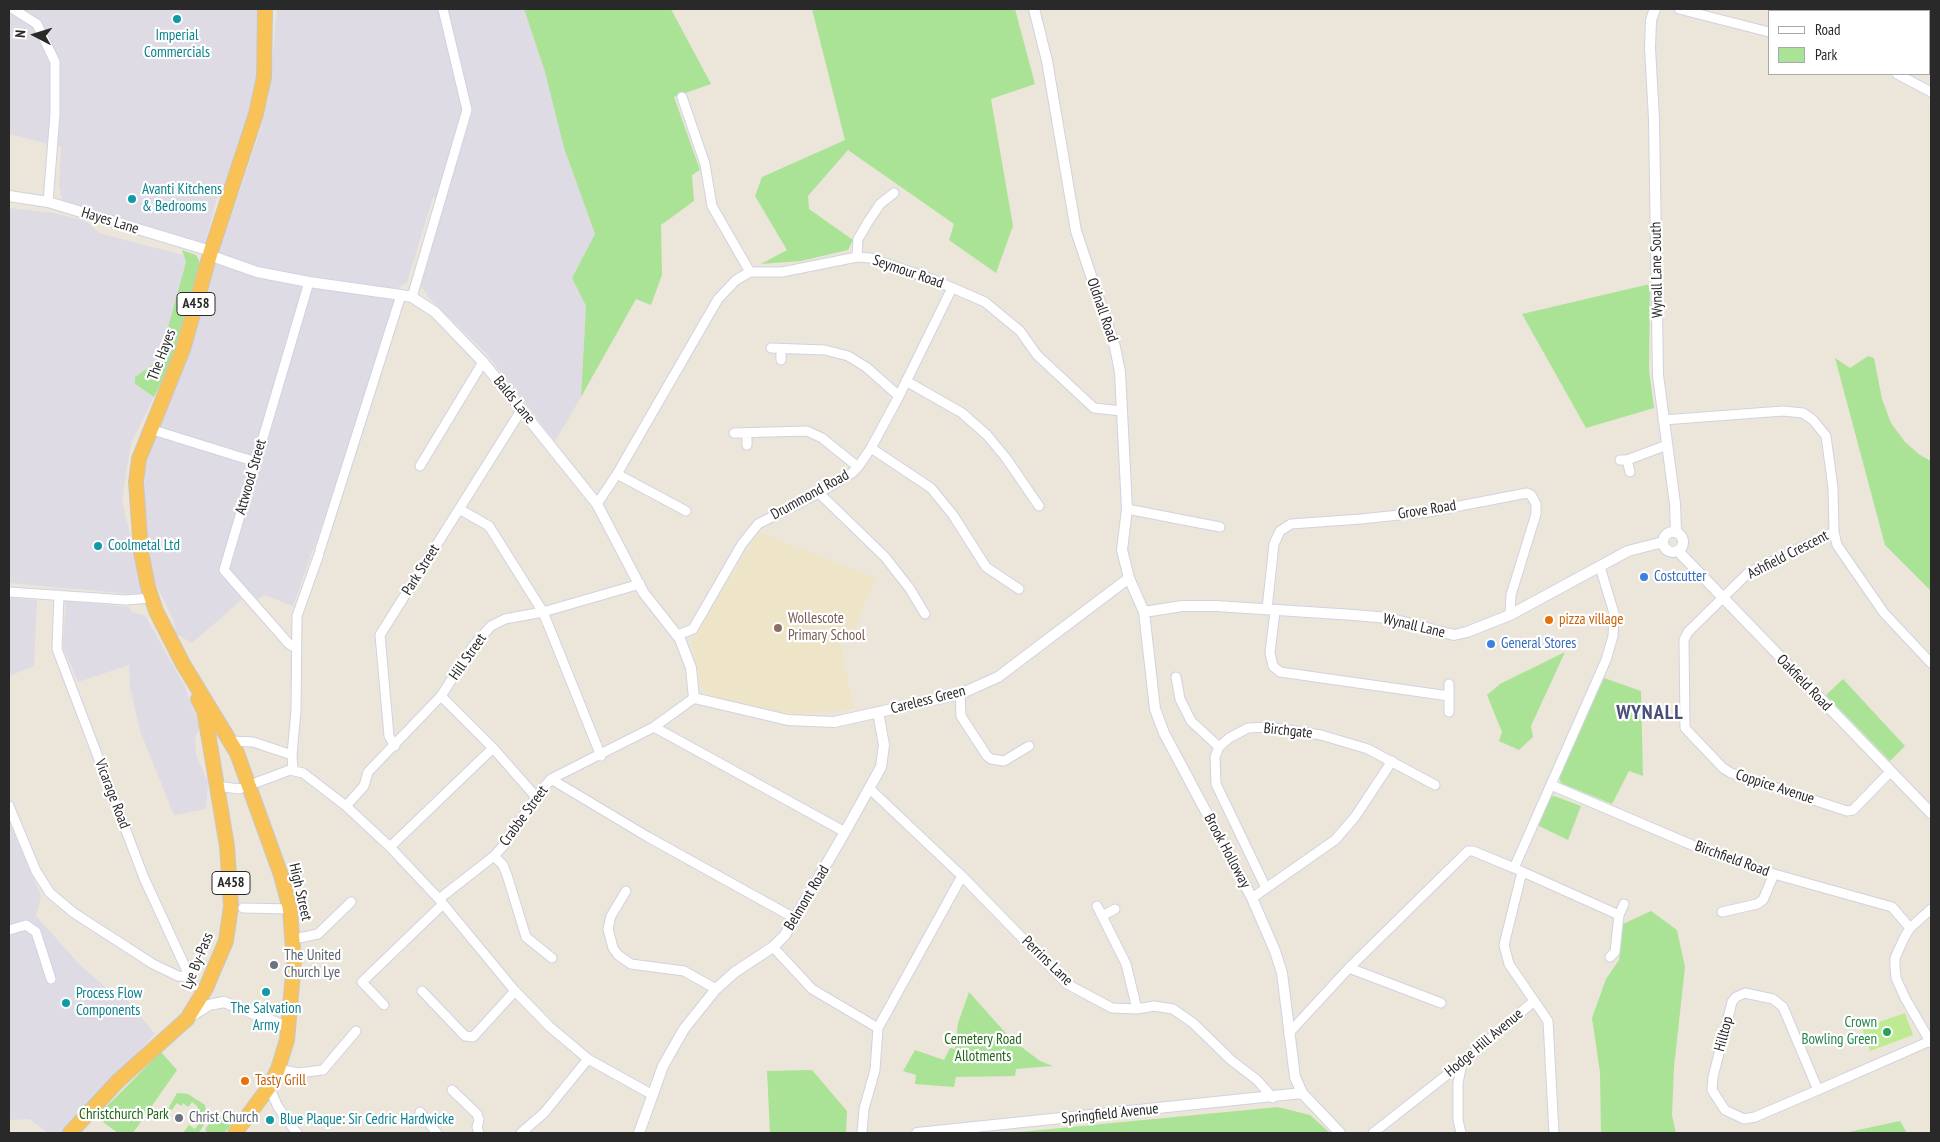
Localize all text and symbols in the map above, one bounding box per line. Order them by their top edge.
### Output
north arrow [10,10,60,60]
legend [1768,10,1930,75]
marker: Imperial Commercials [171,13,183,25]
text: Road [1815,20,1841,39]
place label: Imperial Commercials [144,27,210,62]
text: N [11,29,29,38]
text: Park [1815,45,1837,64]
place label: Avanti Kitchens & Bedrooms [142,181,222,216]
marker: Avanti Kitchens & Bedrooms [126,193,138,205]
street label: Hayes Lane [79,204,141,238]
street label: Wynall Lane South [1647,222,1667,318]
street label: Seymour Road [870,252,946,292]
street label: Oldnall Road [1083,276,1121,344]
road number: A458 [177,292,215,316]
street label: The Hayes [144,327,180,383]
street label: Balds Lane [489,373,539,427]
street label: Attwood Street [232,437,270,517]
street label: Drummond Road [768,466,852,524]
street label: Grove Road [1397,497,1457,523]
street label: Ashfield Crescent [1744,527,1832,583]
place label: Coolmetal Ltd [108,537,180,555]
marker: Coolmetal Ltd [92,540,104,552]
street label: Park Street [398,541,444,599]
place label: Costcutter [1654,568,1706,586]
marker: Costcutter [1638,571,1650,583]
place label: Wollescote Primary School [788,610,865,645]
street label: Wynall Lane [1381,610,1447,642]
place label: pizza village [1559,611,1623,629]
marker: pizza village [1543,614,1555,626]
marker: Wollescote Primary School [772,622,784,634]
street label: Hill Street [446,630,490,684]
place label: General Stores [1501,635,1576,653]
marker: General Stores [1485,638,1497,650]
street label: Oakfield Road [1773,651,1835,715]
street label: Careless Green [889,682,967,718]
district label: WYNALL [1616,701,1684,725]
street label: Birchgate [1263,719,1313,743]
street label: Vicarage Road [91,757,133,831]
street label: Coppice Avenue [1733,766,1817,808]
street label: Crabbe Street [496,782,552,850]
street label: Brook Holloway [1200,811,1254,891]
street label: Birchfield Road [1692,837,1772,881]
street label: High Street [285,861,315,923]
street label: Belmont Road [781,862,833,934]
road number: A458 [212,871,250,894]
street label: Lye By-Pass [178,930,218,992]
street label: Perrins Lane [1018,932,1076,990]
place label: The United Church Lye [284,947,341,982]
marker: The United Church Lye [268,959,280,971]
place label: Process Flow Components [76,985,142,1020]
marker: The Salvation Army [260,986,272,998]
marker: Process Flow Components [60,997,72,1009]
place label: The Salvation Army [231,1000,301,1035]
street label: Hodge Hill Avenue [1441,1005,1527,1081]
place label: Crown Bowling Green [1801,1014,1877,1049]
street label: Hilltop [1711,1015,1737,1053]
marker: Crown Bowling Green [1881,1026,1893,1038]
park label: Cemetery Road Allotments [944,1031,1022,1066]
place label: Tasty Grill [255,1072,306,1090]
marker: Tasty Grill [239,1075,251,1087]
street label: Springfield Avenue [1061,1100,1159,1128]
park label: Christchurch Park [79,1106,169,1124]
place label: Christ Church [189,1109,258,1127]
place label: Blue Plaque: Sir Cedric Hardwicke [280,1111,454,1129]
marker: Christ Church [173,1112,185,1124]
marker: Blue Plaque: Sir Cedric Hardwicke [264,1114,276,1126]

